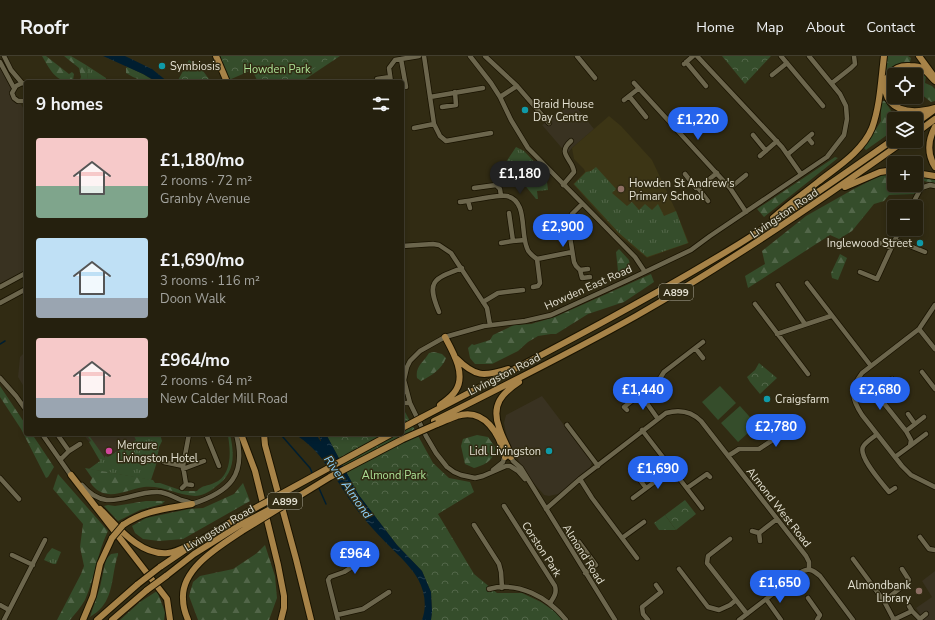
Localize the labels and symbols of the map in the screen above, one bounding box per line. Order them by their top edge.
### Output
place label: Symbiosis [170,59,220,74]
marker: Symbiosis [157,61,167,71]
park label: Howden Park [244,62,311,77]
place label: Braid House Day Centre [533,97,594,125]
marker: Braid House Day Centre [520,105,530,115]
pin: £1,220 [665,107,731,141]
pin: £1,180 [487,161,553,195]
place label: Howden St Andrew's Primary School [629,176,735,204]
marker: Howden St Andrew's Primary School [616,184,626,194]
street label: Livingston Road [747,185,821,242]
pin: £2,900 [530,214,596,248]
place label: Inglewood Street [827,236,912,251]
marker: Inglewood Street [915,238,925,248]
street label: Howden East Road [542,261,634,314]
road number: A899 [659,284,693,300]
street label: Livingston Road [466,350,543,399]
pin: £1,440 [610,377,676,411]
pin: £2,680 [847,377,913,411]
place label: Craigsfarm [775,392,829,407]
marker: Craigsfarm [762,394,772,404]
pin: £2,780 [743,414,809,448]
place label: Mercure Livingston Hotel [117,438,199,466]
place label: Lidl Livingston [469,444,541,459]
marker: Mercure Livingston Hotel [104,446,114,456]
marker: Lidl Livingston [544,446,554,456]
water label: River Almond [320,452,376,522]
pin: £1,690 [625,456,691,490]
street label: Almond West Road [743,464,814,550]
park label: Almond Park [362,468,427,483]
road number: A899 [268,493,302,509]
street label: Livingston Road [181,502,257,555]
street label: Corston Park [518,519,565,580]
street label: Almond Road [559,522,608,587]
pin: £964 [331,541,379,575]
pin: £1,650 [747,570,813,604]
place label: Almondbank Library [848,578,911,606]
marker: Almondbank Library [914,586,924,596]

